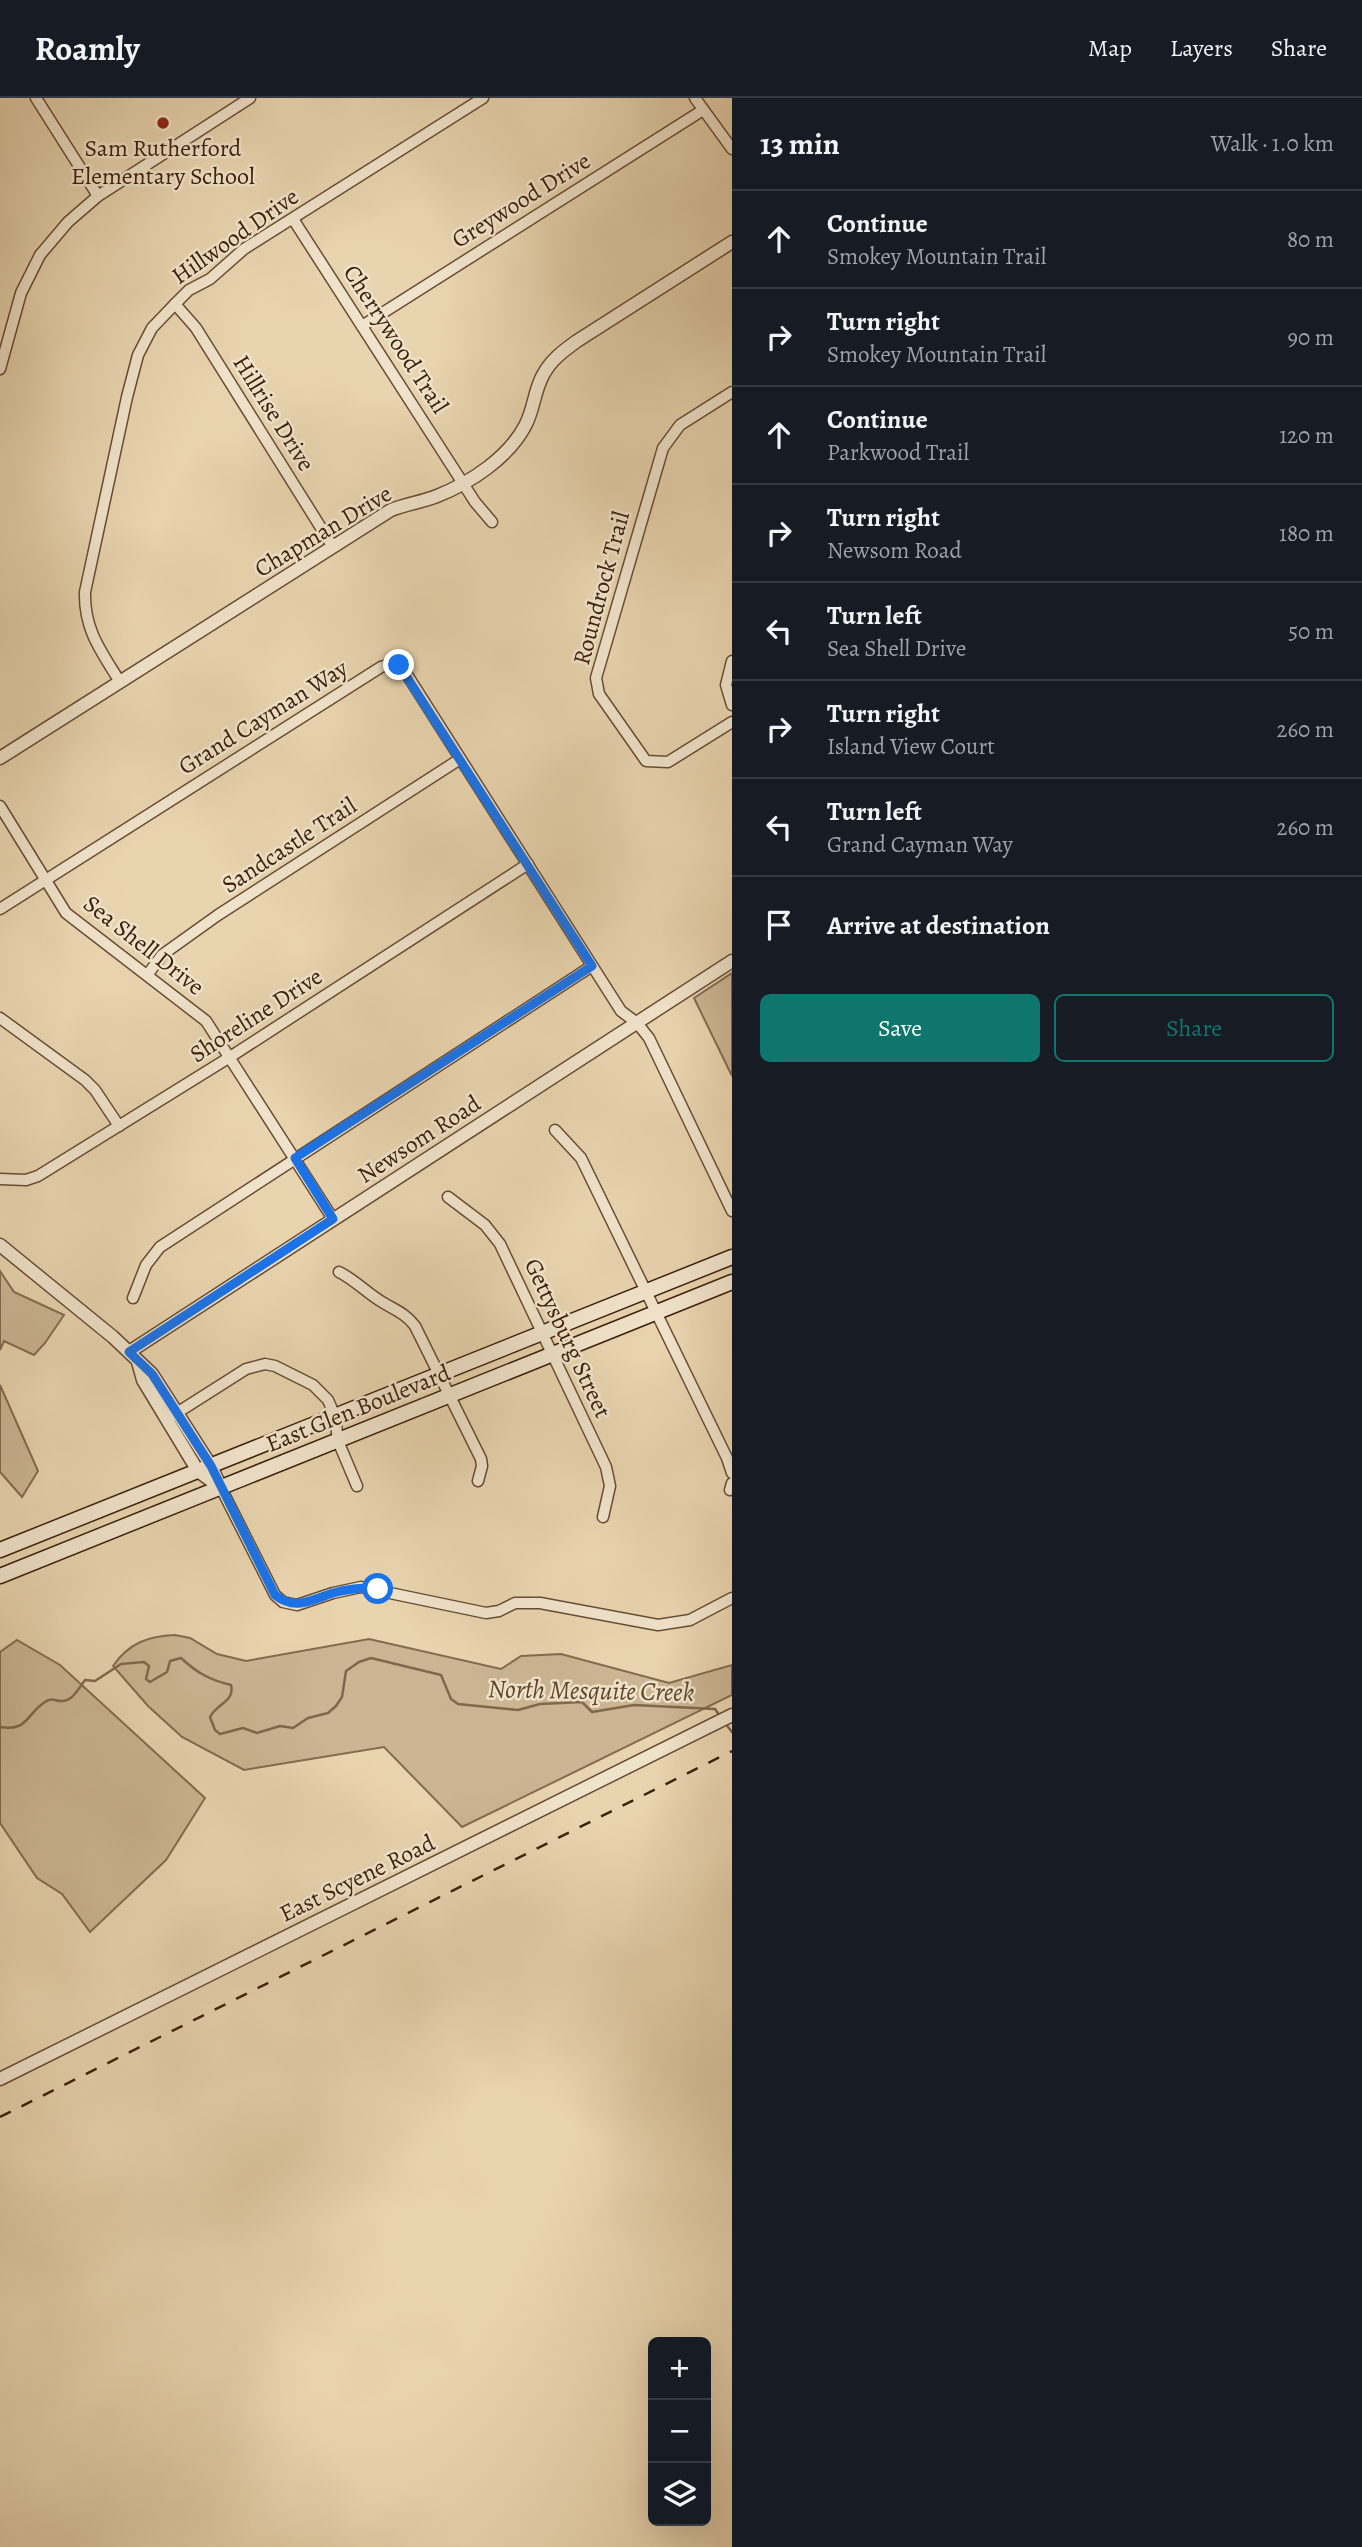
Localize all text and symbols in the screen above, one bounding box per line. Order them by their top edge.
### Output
text: Roamly [35,26,140,71]
text: Map [1088,32,1132,64]
text: Layers [1170,32,1233,64]
text: Share [1271,32,1327,64]
marker: Sam Rutherford Elementary School [155,115,171,131]
text: 13 min [760,124,840,164]
text: Walk · 1.0 km [1211,128,1334,159]
place label: Sam Rutherford Elementary School [71,132,255,192]
street label: Greywood Drive [446,145,596,255]
street label: Hillwood Drive [165,180,305,292]
text: Continue [827,206,928,241]
icon: ahead [760,220,798,258]
text: 80 m [1287,224,1334,255]
text: Smokey Mountain Trail [827,241,1046,272]
street label: Cherrywood Trail [336,258,456,420]
text: Turn right [827,304,940,339]
icon: right [760,318,798,356]
text: 90 m [1288,322,1334,353]
text: Smokey Mountain Trail [827,339,1046,370]
street label: Hillrise Drive [226,349,322,477]
text: Continue [827,402,928,437]
icon: ahead [760,416,798,454]
text: 120 m [1279,420,1334,451]
text: Parkwood Trail [827,437,969,468]
street label: Chapman Drive [248,477,398,585]
text: Turn right [827,500,940,535]
street label: Roundrock Trail [565,507,637,668]
icon: right [760,514,798,552]
text: 180 m [1279,518,1334,549]
text: Newsom Road [827,535,962,566]
text: Turn left [827,598,922,633]
icon: left [760,612,798,650]
text: 50 m [1288,616,1334,647]
text: Sea Shell Drive [827,633,966,664]
route end [383,649,414,680]
street label: Grand Cayman Way [172,652,354,782]
text: Turn right [827,696,940,731]
icon: right [760,710,798,748]
text: 260 m [1276,714,1334,745]
text: Island View Court [827,731,995,762]
street label: Sandcastle Trail [215,789,363,901]
text: Turn left [827,794,922,829]
icon: left [760,808,798,846]
text: 260 m [1276,812,1334,843]
text: Grand Cayman Way [827,829,1013,860]
street label: Sea Shell Drive [77,888,211,1002]
icon: arrive [760,906,798,944]
text: Arrive at destination [827,908,1050,943]
street label: Shoreline Drive [183,960,329,1070]
button: Save [760,994,1040,1062]
button: Share [1054,994,1334,1062]
street label: Newsom Road [351,1087,487,1191]
street label: Gettysburg Street [517,1253,619,1423]
street label: East Glen Boulevard [261,1356,455,1460]
route start [362,1573,393,1604]
water label: North Mesquite Creek [488,1671,694,1710]
street label: East Scyene Road [274,1826,440,1929]
map controls [648,2337,711,2526]
button: + [648,2337,711,2400]
button: − [648,2400,711,2463]
button: layers [648,2463,711,2526]

